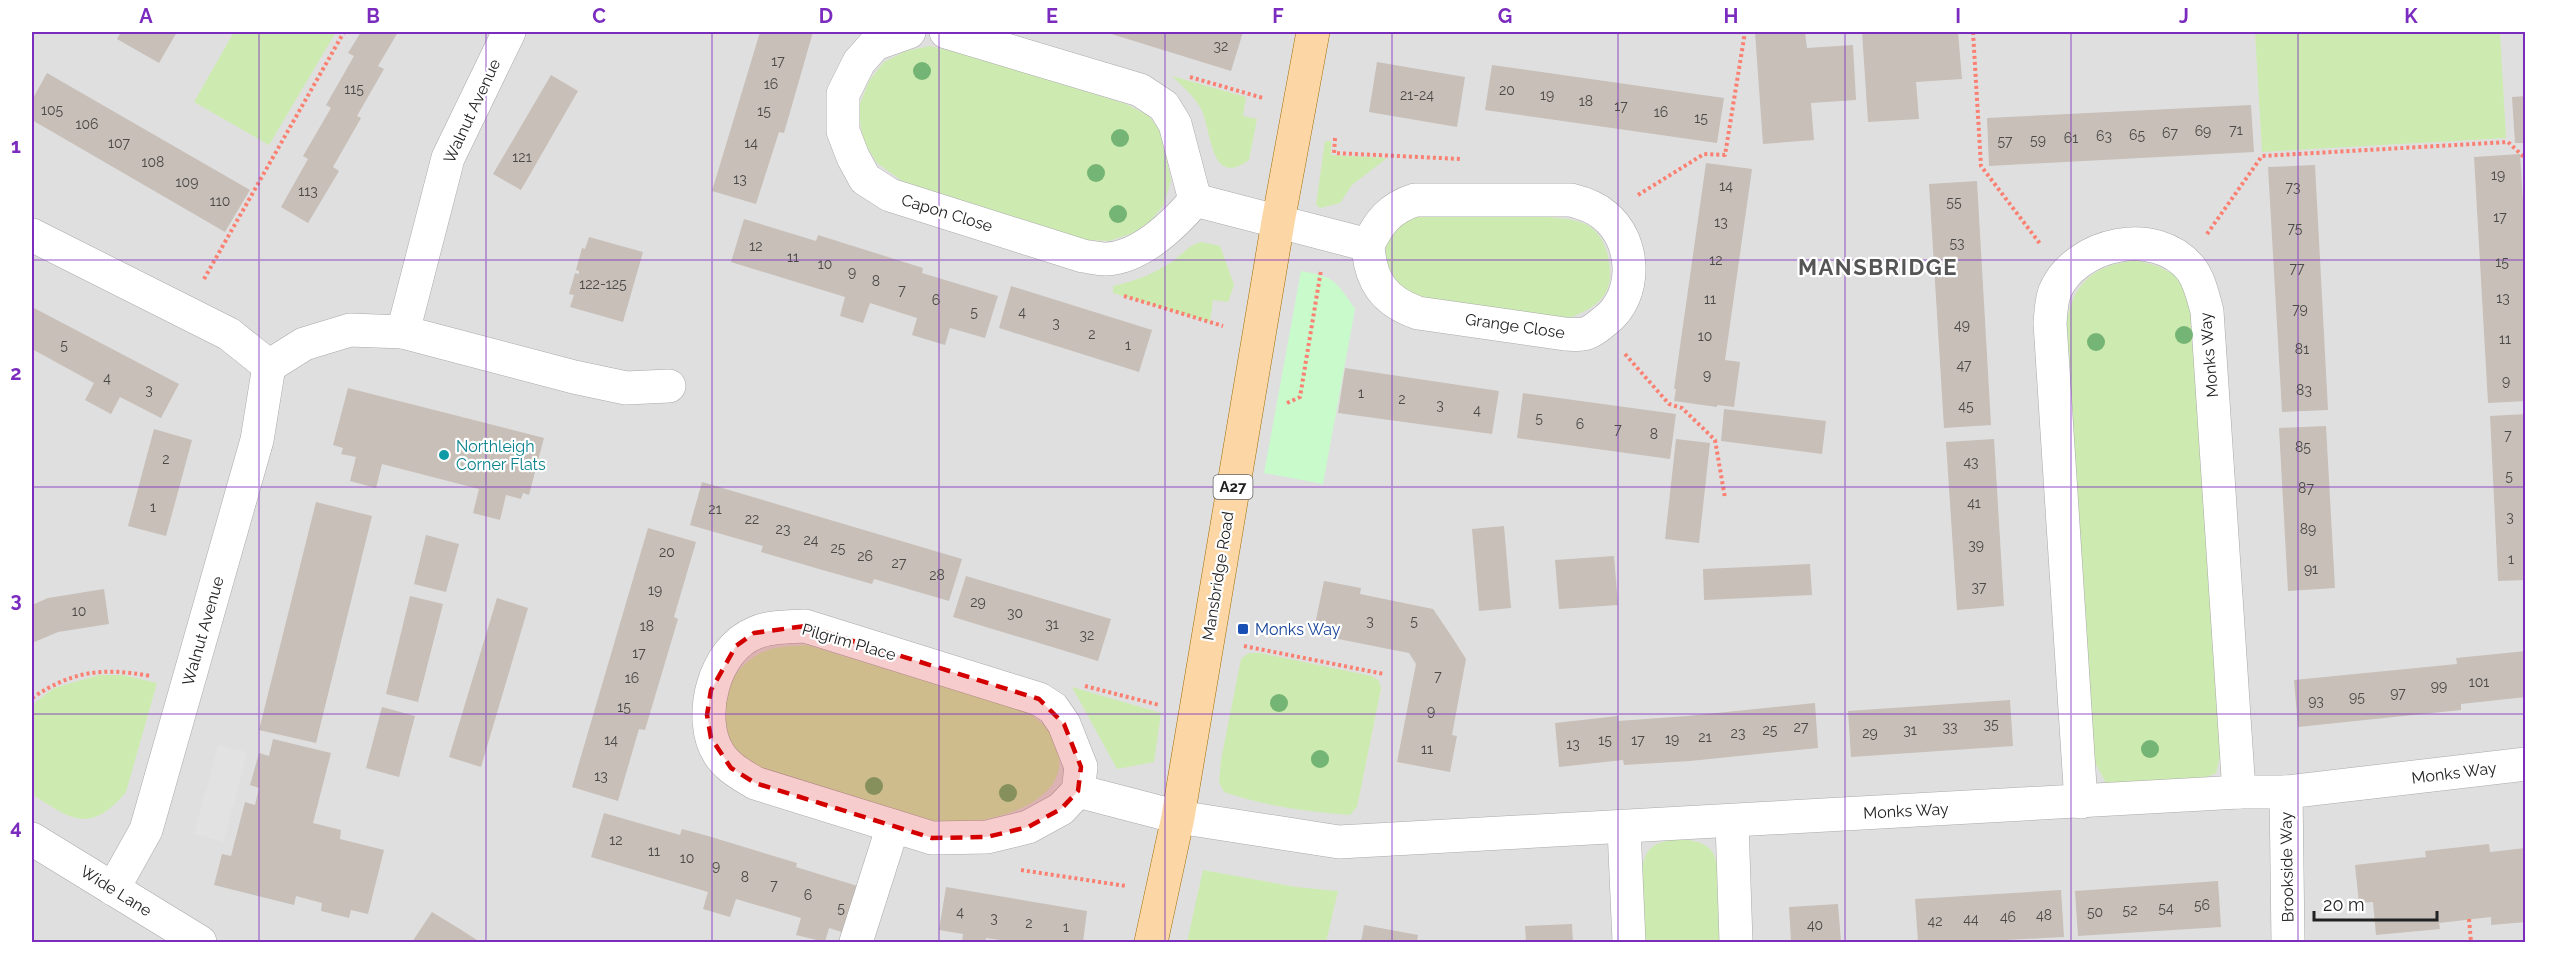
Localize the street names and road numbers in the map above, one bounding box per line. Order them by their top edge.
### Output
street label: Walnut Avenue [440,56,504,166]
street label: Capon Close [899,190,995,236]
street label: Grange Close [1464,310,1566,342]
street label: Monks Way [2196,311,2222,398]
road number: A27 [1214,475,1252,499]
street label: Mansbridge Road [1198,510,1238,642]
street label: Walnut Avenue [178,574,228,688]
street label: Pilgrim Place [800,620,898,664]
street label: Monks Way [2410,758,2498,788]
street label: Monks Way [1863,799,1950,823]
street label: Brookside Way [2277,811,2297,922]
street label: Wide Lane [77,862,155,920]

